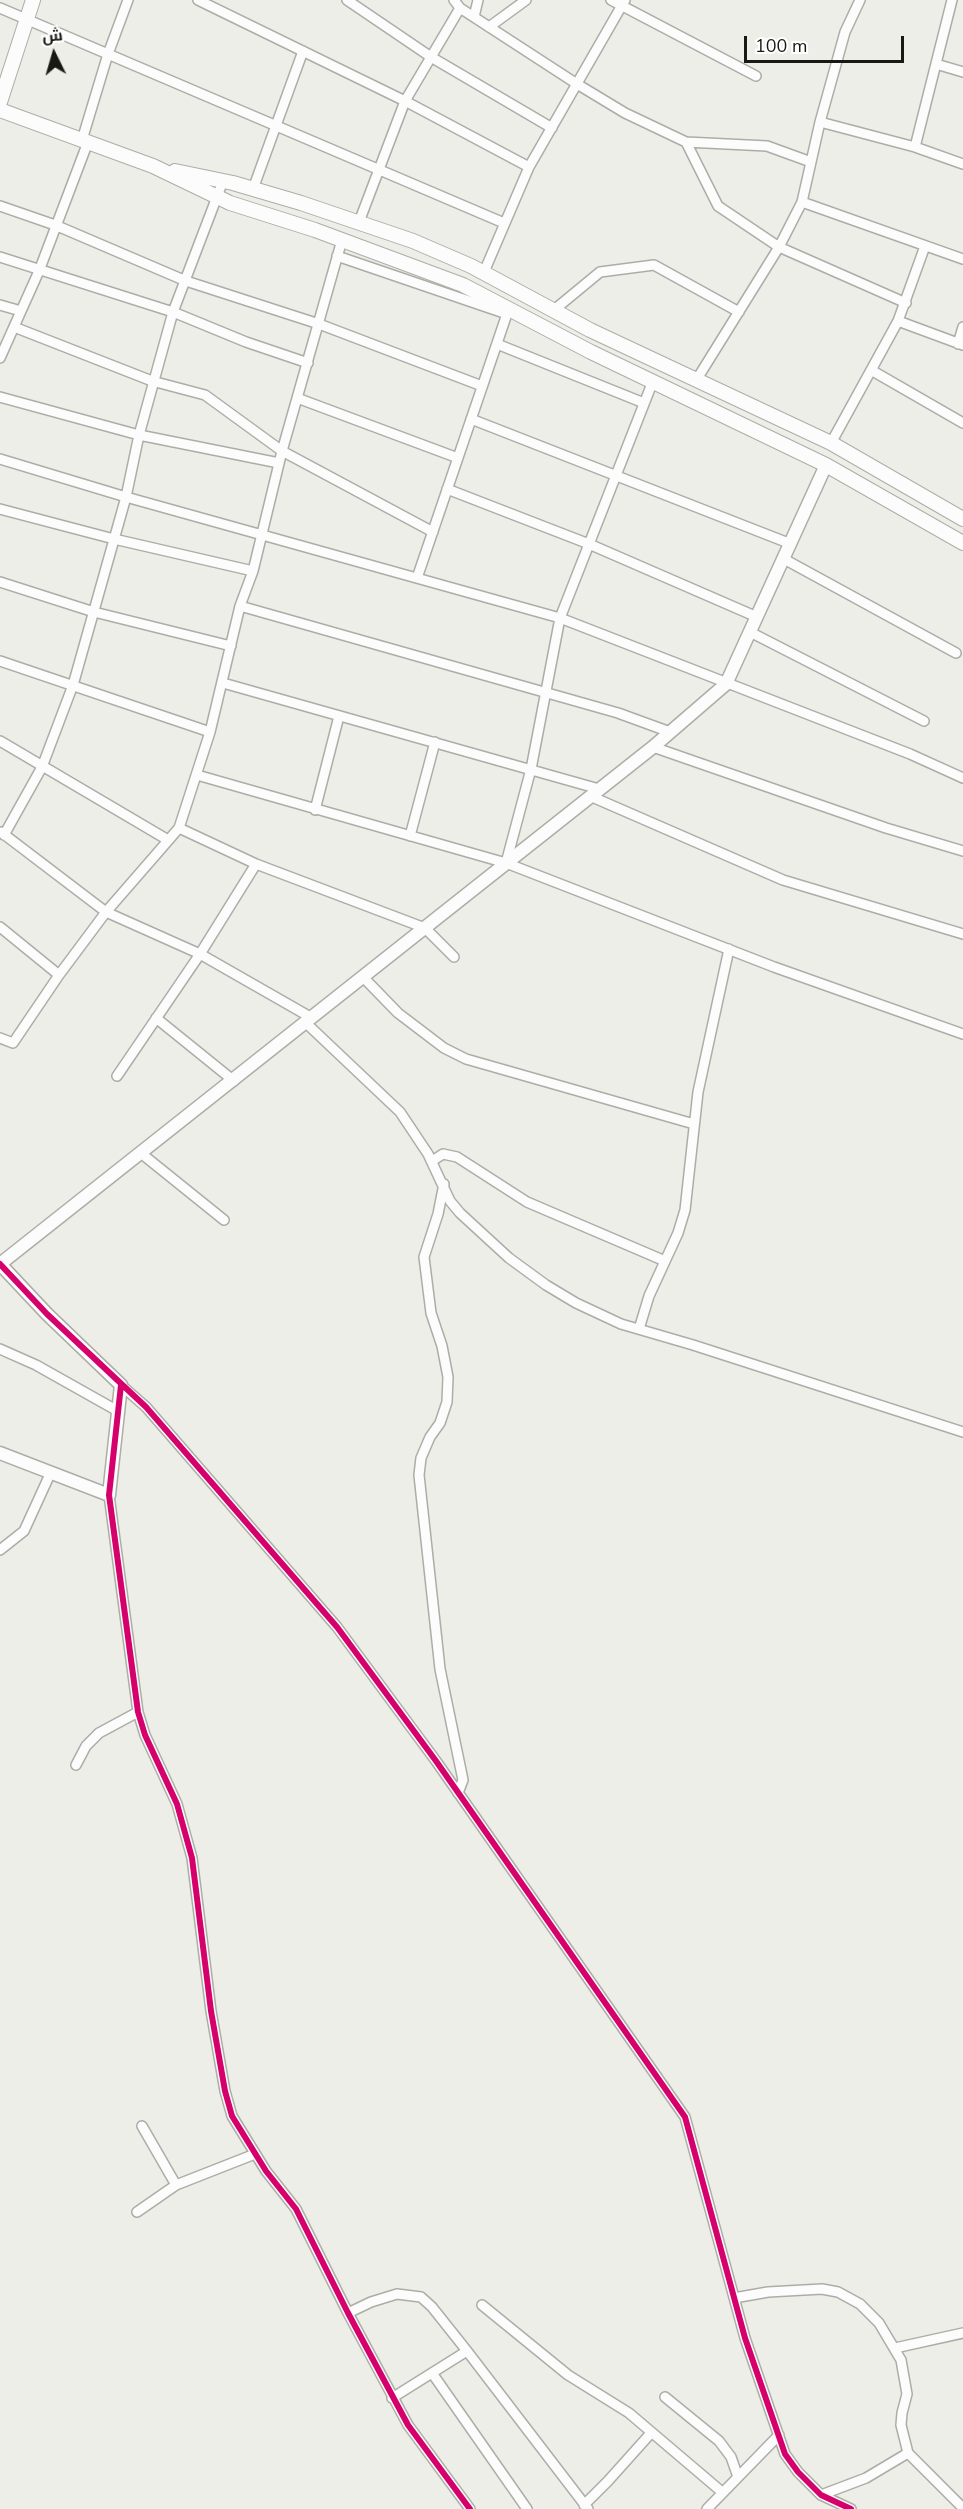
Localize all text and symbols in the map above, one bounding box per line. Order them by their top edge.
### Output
north arrow [24,24,84,84]
text: ش [41,24,64,48]
scale bar [747,24,908,62]
text: 100 m [755,34,807,58]

